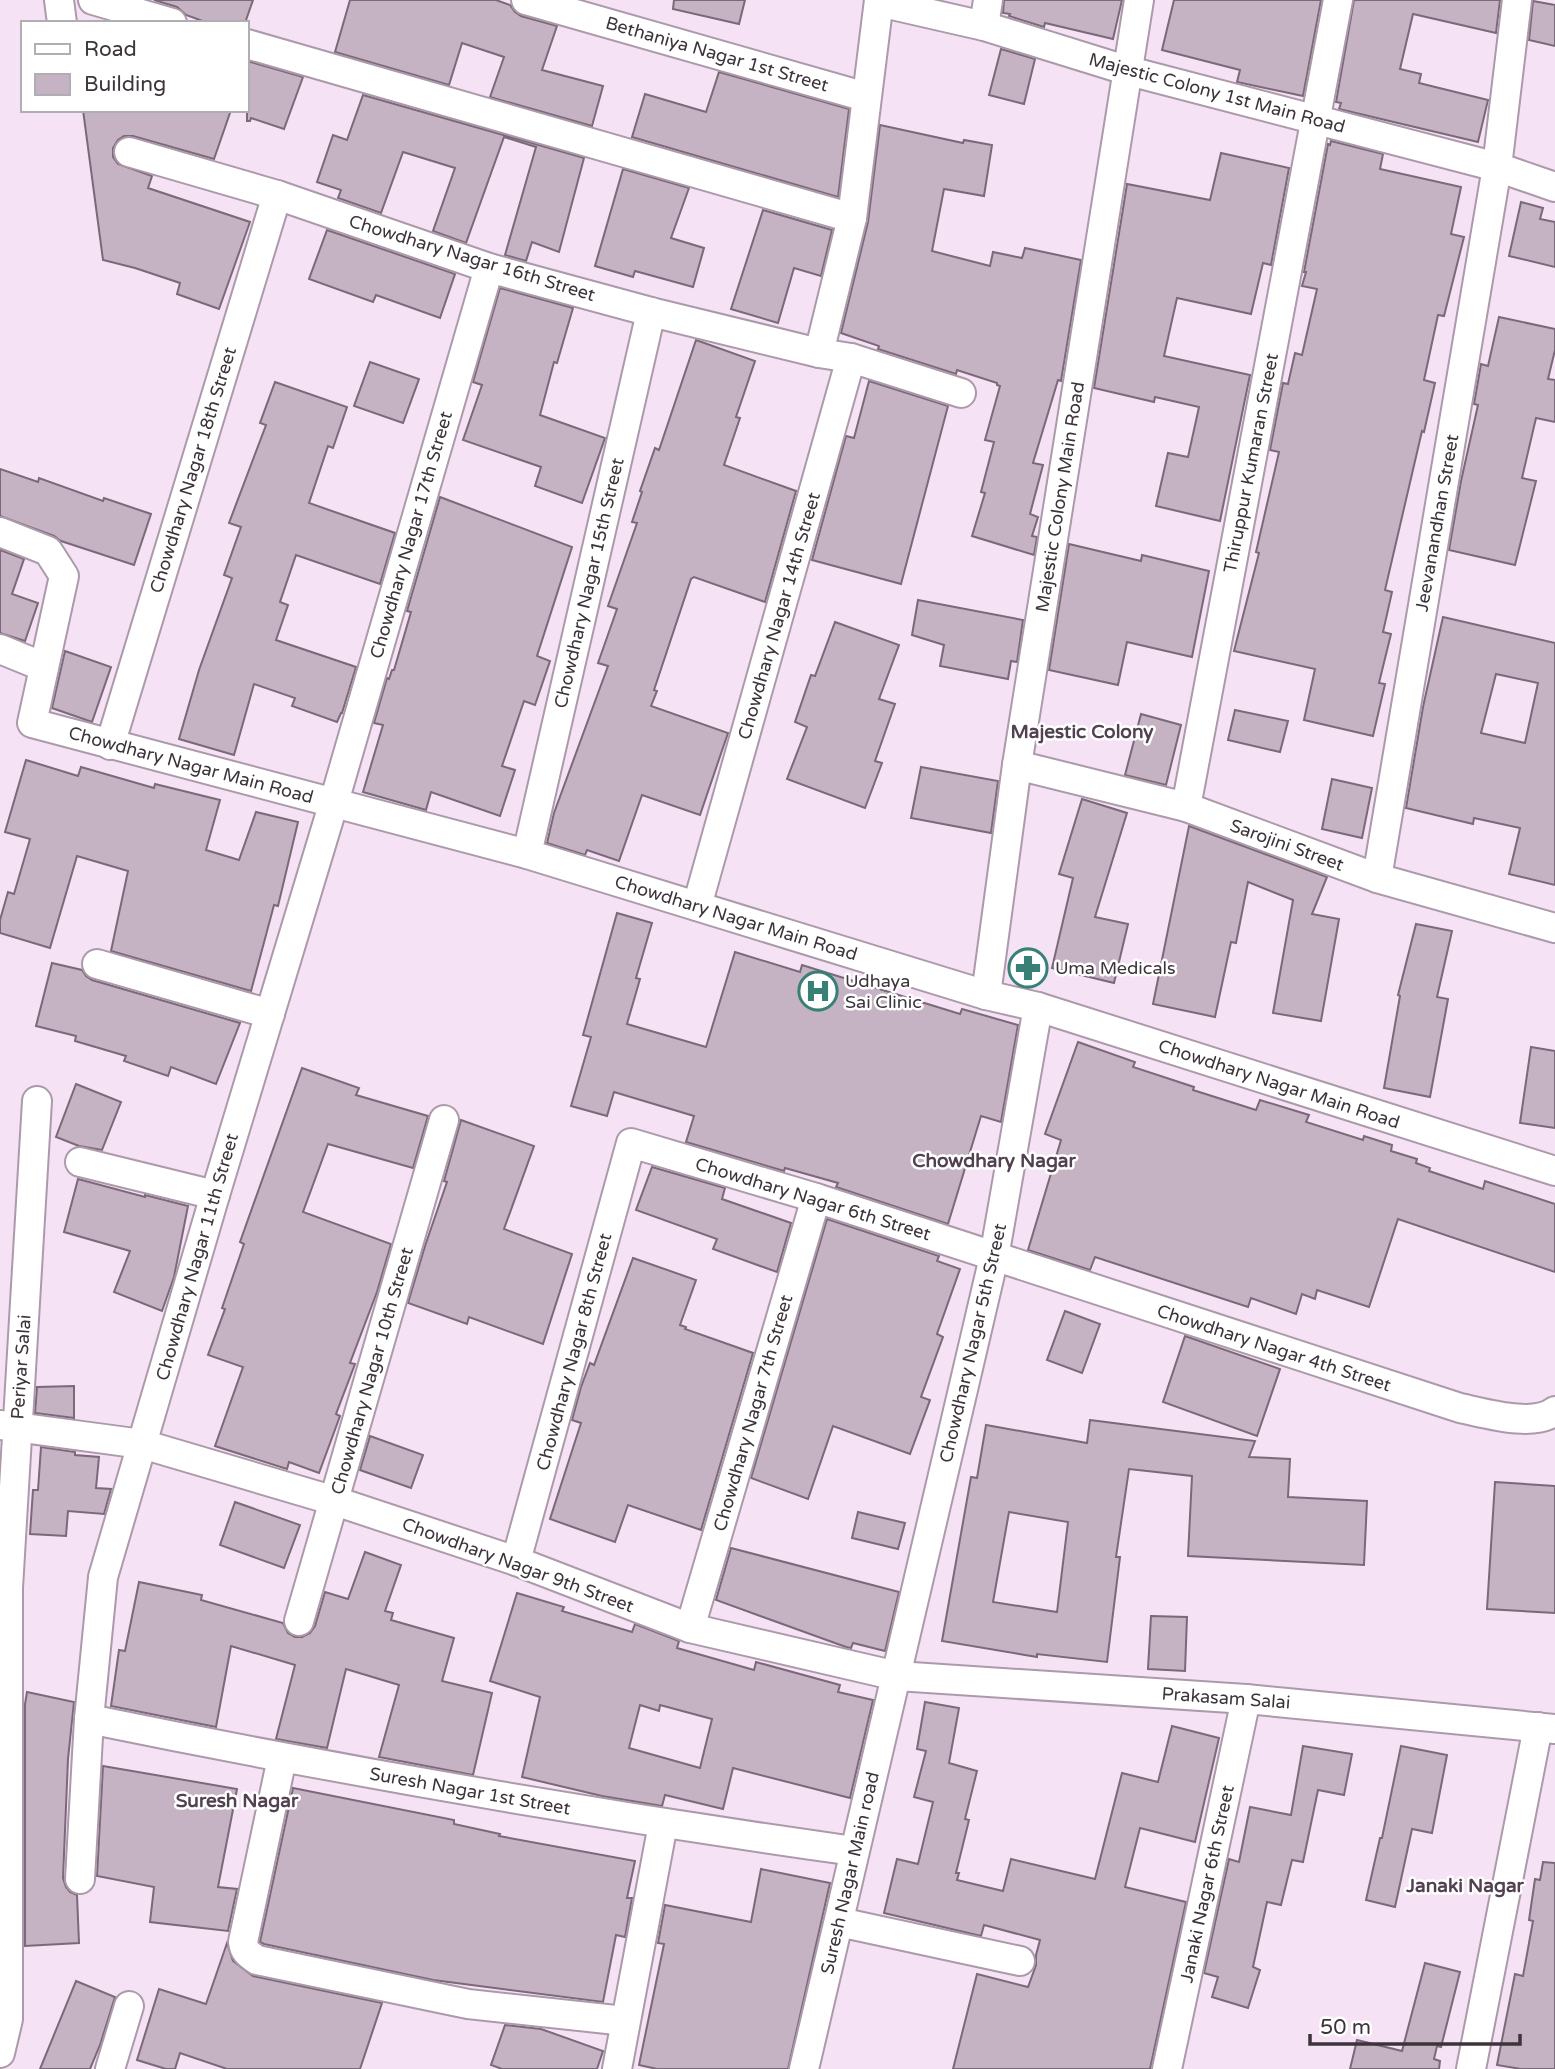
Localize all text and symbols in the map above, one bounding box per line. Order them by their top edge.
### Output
street label: Bethaniya Nagar 1st Street [603,12,831,96]
legend [21,21,248,112]
text: Road [84,37,137,62]
street label: Majestic Colony 1st Main Road [1086,48,1348,138]
text: Building [84,72,166,97]
street label: Chowdhary Nagar 16th Street [346,210,598,306]
street label: Chowdhary Nagar 18th Street [145,344,241,596]
street label: Thiruppur Kumaran Street [1219,351,1283,575]
street label: Majestic Colony Main Road [1031,380,1089,614]
street label: Chowdhary Nagar 17th Street [365,409,457,661]
street label: Jeevanandhan Street [1411,432,1463,613]
street label: Chowdhary Nagar 15th Street [549,456,629,710]
street label: Chowdhary Nagar 14th Street [733,490,825,742]
district label: Majestic Colony [1010,721,1154,744]
street label: Chowdhary Nagar Main Road [66,722,316,808]
street label: Sarojini Street [1227,814,1347,876]
street label: Chowdhary Nagar Main Road [612,871,860,965]
pharmacy icon: Uma Medicals [1007,947,1049,989]
place label: Uma Medicals [1055,957,1176,979]
hospital icon: Udhaya Sai Clinic [797,970,839,1012]
place label: Udhaya Sai Clinic [845,970,922,1013]
street label: Chowdhary Nagar Main Road [1155,1035,1403,1133]
street label: Chowdhary Nagar 11th Street [151,1131,243,1383]
district label: Chowdhary Nagar [912,1150,1077,1173]
street label: Chowdhary Nagar 6th Street [693,1153,933,1245]
street label: Chowdhary Nagar 5th Street [935,1221,1011,1465]
street label: Chowdhary Nagar 8th Street [532,1231,616,1473]
street label: Chowdhary Nagar 10th Street [326,1245,418,1497]
street label: Chowdhary Nagar 7th Street [709,1292,797,1534]
street label: Chowdhary Nagar 4th Street [1154,1300,1394,1396]
street label: Periyar Salai [6,1314,36,1420]
street label: Chowdhary Nagar 9th Street [399,1513,637,1617]
street label: Prakasam Salai [1161,1683,1291,1713]
street label: Suresh Nagar 1st Street [368,1762,572,1820]
street label: Suresh Nagar Main road [816,1770,884,1976]
street label: Janaki Nagar 6th Street [1175,1783,1239,1985]
district label: Suresh Nagar [176,1790,299,1813]
district label: Janaki Nagar [1405,1875,1525,1898]
scale bar [1310,2002,1520,2046]
text: 50 m [1320,2015,1371,2040]

